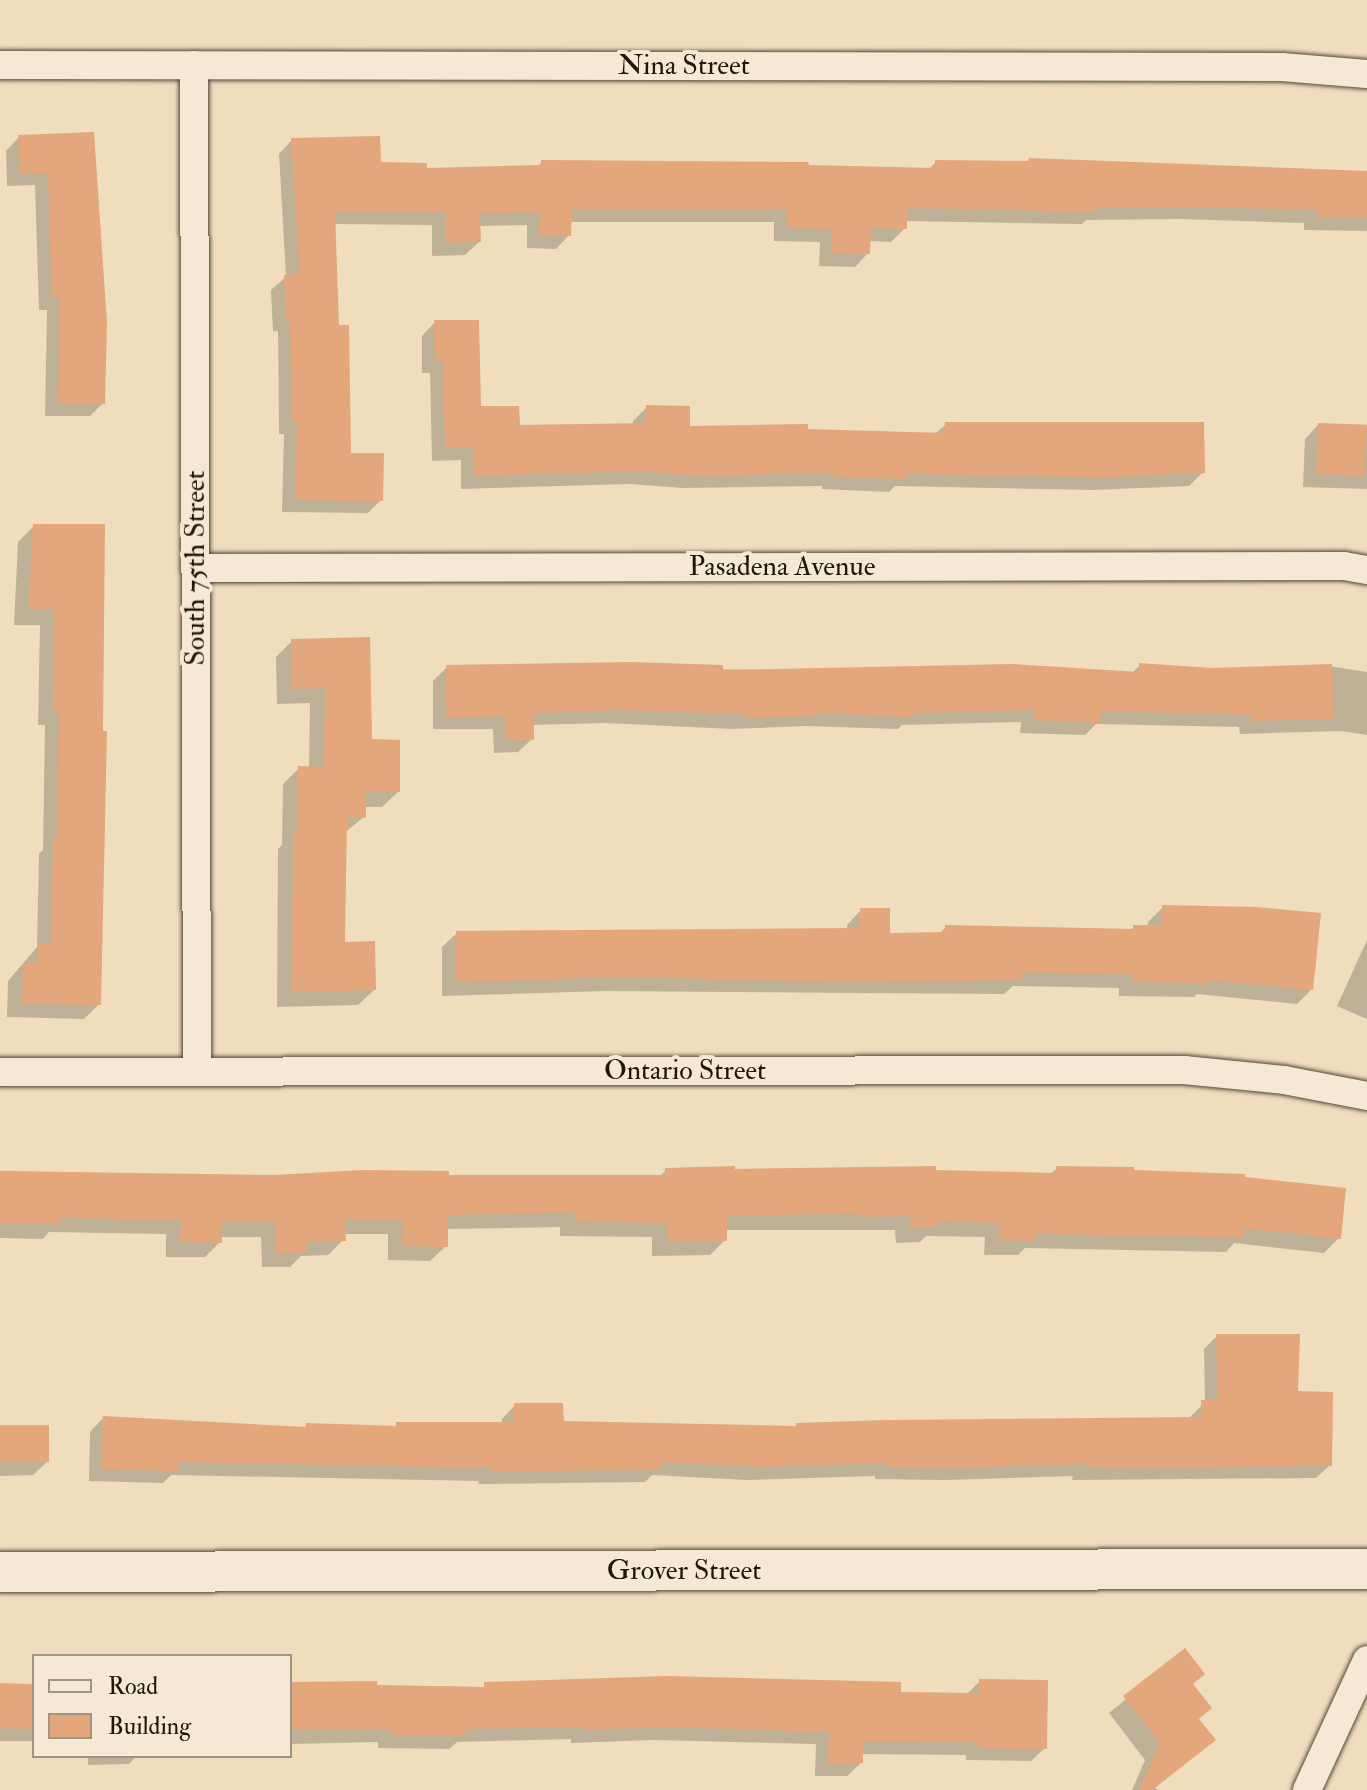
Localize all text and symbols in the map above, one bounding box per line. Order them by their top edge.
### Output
street label: Nina Street [618,49,750,83]
street label: South 75th Street [179,470,213,666]
street label: Pasadena Avenue [689,550,875,584]
street label: Ontario Street [604,1054,766,1088]
street label: Grover Street [607,1554,761,1588]
legend [32,1654,292,1758]
text: Road [108,1671,158,1702]
text: Building [108,1711,191,1742]

